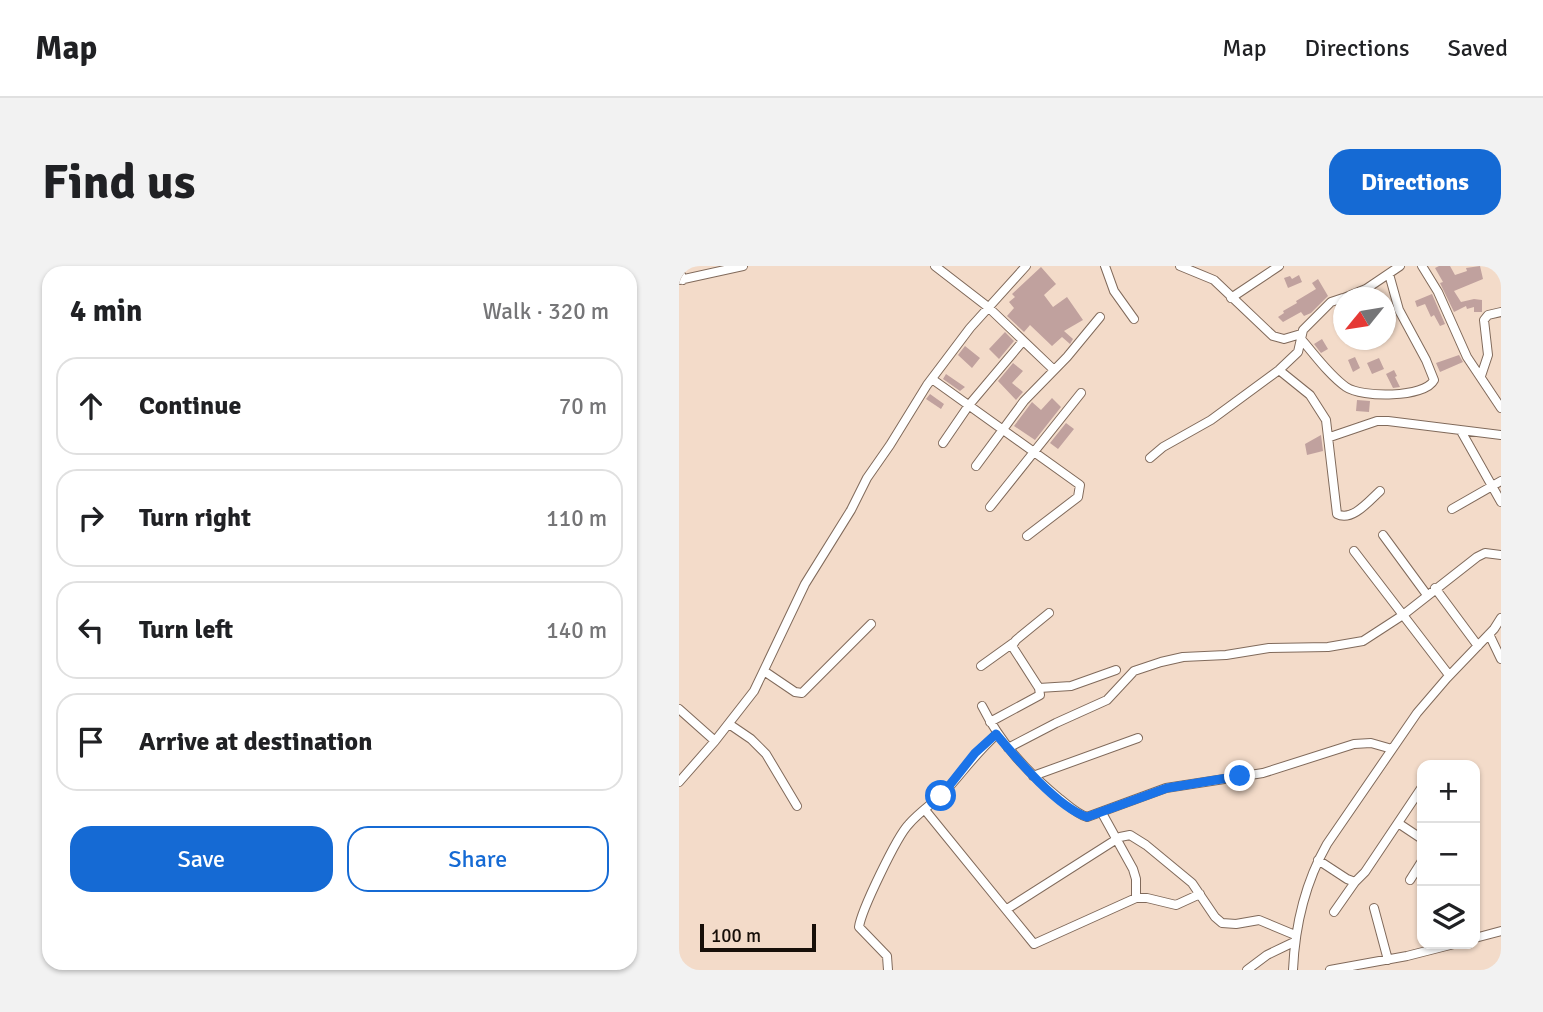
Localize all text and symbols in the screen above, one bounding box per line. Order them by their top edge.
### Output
text: Map [35,28,97,69]
text: Map [1222,33,1267,63]
text: Directions [1305,33,1410,63]
text: Saved [1448,33,1508,63]
button: Directions [1329,149,1501,215]
text: Find us [42,152,195,212]
north arrow [1333,287,1396,350]
text: 4 min [70,293,142,330]
text: Walk · 320 m [483,297,609,326]
icon: ahead [72,387,110,425]
text: Continue [139,390,241,422]
text: 70 m [559,392,607,421]
icon: right [72,499,110,537]
text: Turn right [139,502,251,534]
text: 110 m [546,504,607,533]
icon: left [72,611,110,649]
text: Turn left [139,614,233,646]
text: 140 m [546,616,607,645]
icon: arrive [72,723,110,761]
text: Arrive at destination [139,726,372,758]
route end [1224,760,1255,791]
map controls [1417,760,1480,949]
button: + [1417,760,1480,823]
route start [925,780,956,811]
button: − [1417,823,1480,886]
button: Save [70,826,333,892]
button: Share [347,826,609,892]
button: layers [1417,886,1480,949]
scale bar [700,921,815,953]
text: 100 m [711,924,761,948]

